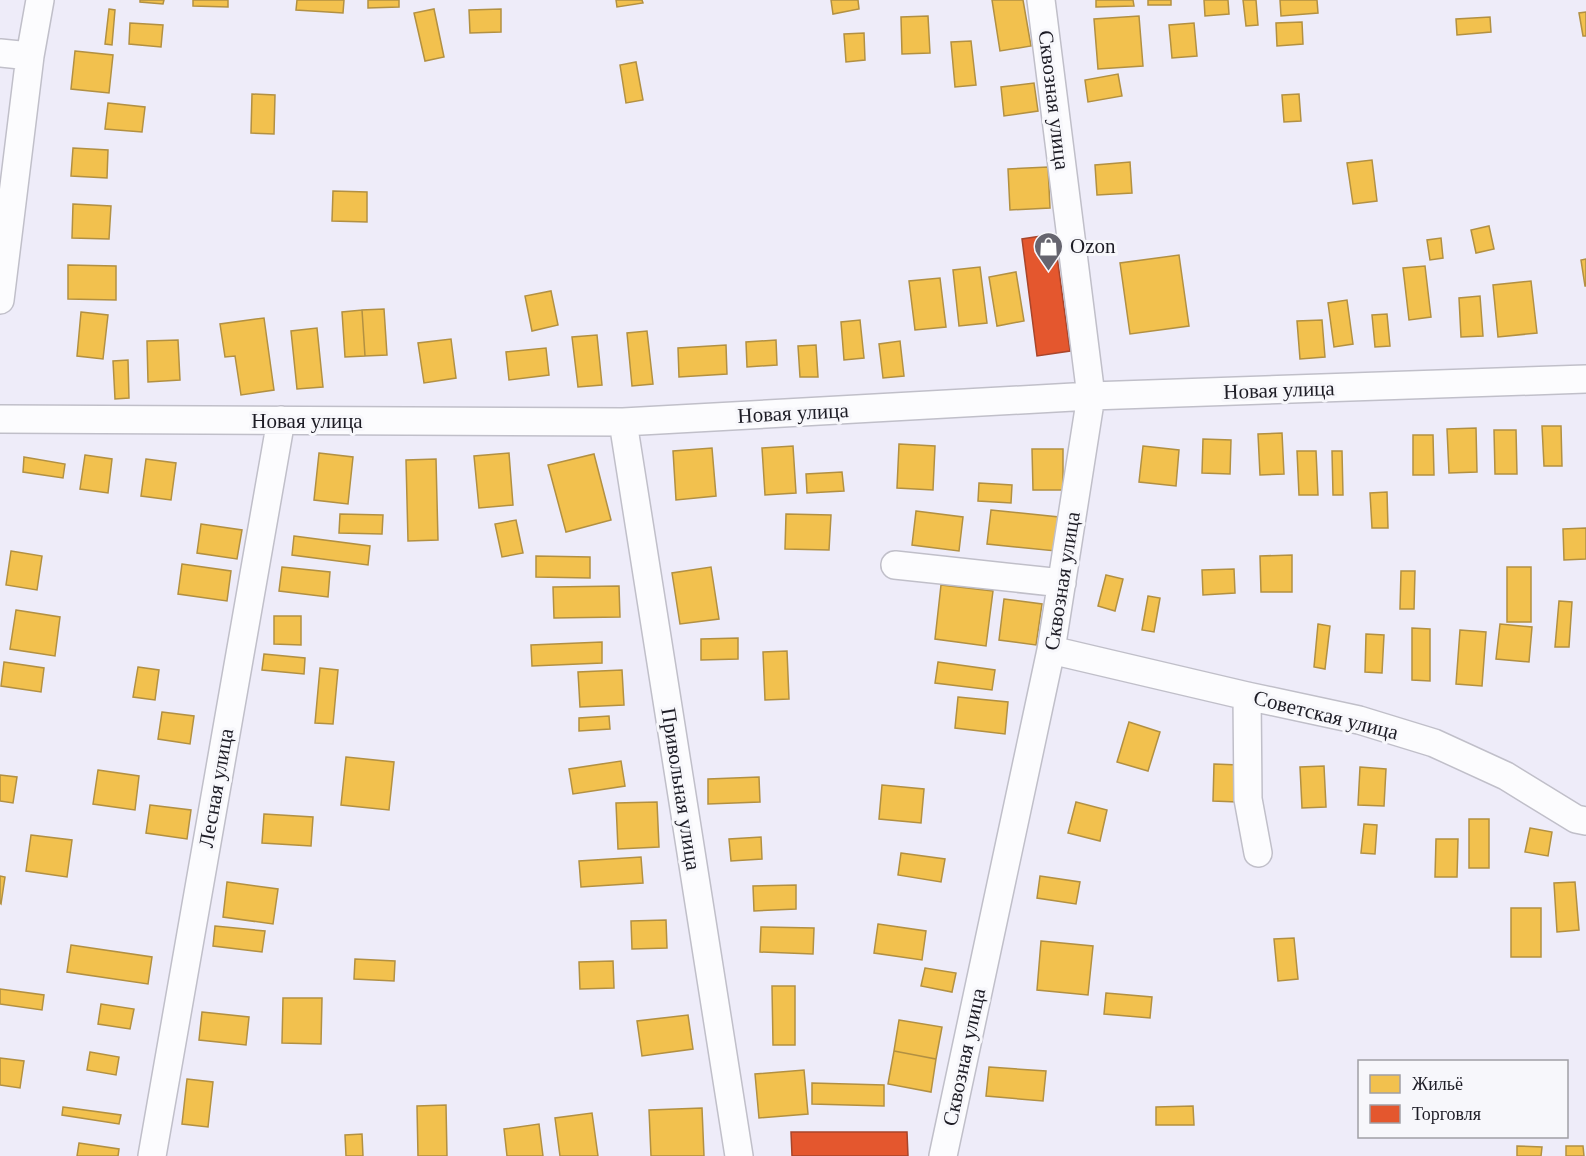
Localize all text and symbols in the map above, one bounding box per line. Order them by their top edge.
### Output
street label: Сквозная улица [1034,29,1075,172]
shop icon: Ozon [1033,230,1065,272]
place label: Ozon [1070,234,1116,258]
street label: Новая улица [1223,376,1336,404]
street label: Новая улица [737,398,850,428]
street label: Новая улица [251,409,363,433]
street label: Сквозная улица [1039,509,1085,652]
street label: Советская улица [1251,685,1402,745]
street label: Привольная улица [656,706,706,873]
street label: Лесная улица [194,726,238,849]
street label: Сквозная улица [938,985,990,1128]
legend [1358,1060,1568,1138]
text: Жильё [1412,1074,1463,1094]
text: Торговля [1412,1104,1481,1124]

